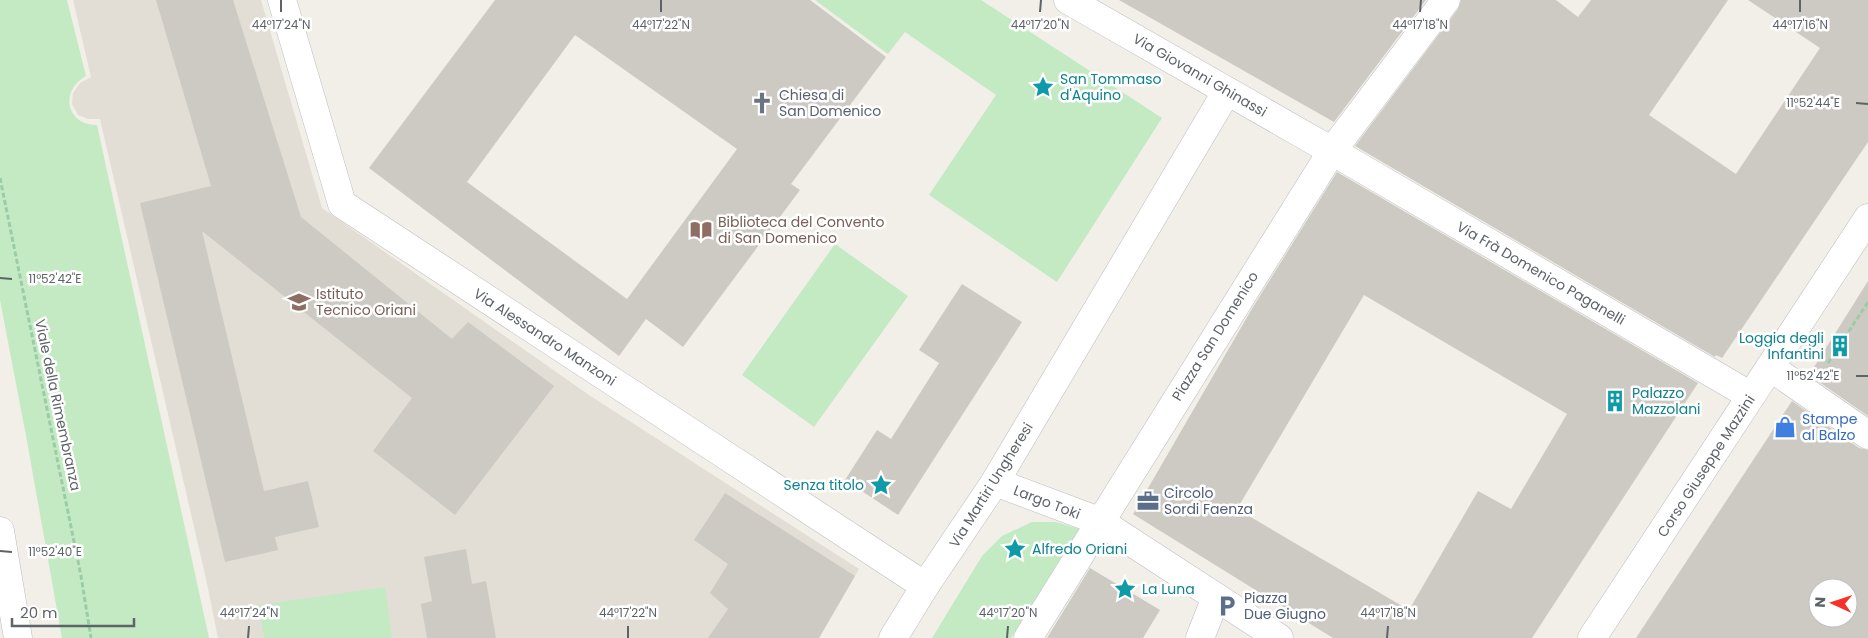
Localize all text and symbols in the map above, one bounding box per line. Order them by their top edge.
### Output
text: 44°17'24"N [252,16,310,33]
text: 44°17'22"N [632,16,690,33]
text: 44°17'20"N [1011,16,1069,33]
text: 44°17'18"N [1392,16,1448,33]
text: 44°17'16"N [1772,16,1828,33]
street label: Via Giovanni Ghinassi [1129,28,1271,122]
place label: San Tommaso d'Aquino [1060,69,1162,105]
place icon: San Tommaso d'Aquino [1030,74,1056,100]
place label: Chiesa di San Domenico [779,85,881,121]
church icon: Chiesa di San Domenico [749,90,775,116]
text: 11°52'44"E [1786,94,1840,111]
place label: Biblioteca del Convento di San Domenico [718,212,884,248]
street label: Via Frà Domenico Paganelli [1453,216,1629,330]
library icon: Biblioteca del Convento di San Domenico [688,217,714,243]
street label: Piazza San Domenico [1167,267,1263,405]
text: 11°52'42"E [28,270,82,287]
street label: Via Alessandro Manzoni [470,283,620,391]
place label: Istituto Tecnico Oriani [316,284,416,320]
school or university icon: Istituto Tecnico Oriani [286,289,312,315]
street label: Viale della Rimembranza [30,317,86,493]
place label: Loggia degli Infantini [1739,328,1824,364]
building icon: Loggia degli Infantini [1827,333,1853,359]
text: 11°52'42"E [1786,367,1840,384]
place label: Palazzo Mazzolani [1632,383,1701,419]
building icon: Palazzo Mazzolani [1602,388,1628,414]
street label: Corso Giuseppe Mazzini [1652,391,1760,541]
place label: Stampe al Balzo [1802,409,1858,445]
shop icon: Stampe al Balzo [1772,414,1798,440]
street label: Via Martiri Ungheresi [944,419,1038,551]
place icon: Senza titolo [868,472,894,498]
place label: Senza titolo [784,475,864,495]
street label: Largo Toki [1011,480,1083,524]
place label: Circolo Sordi Faenza [1164,483,1253,519]
office icon: Circolo Sordi Faenza [1135,488,1161,514]
place icon: Alfredo Oriani [1002,536,1028,562]
place label: Alfredo Oriani [1032,539,1127,559]
text: 11°52'40"E [28,543,82,560]
place icon: La Luna [1112,576,1138,602]
north arrow [1808,578,1858,628]
place label: La Luna [1142,579,1195,599]
place label: Piazza Due Giugno [1244,588,1326,624]
parking icon: Piazza Due Giugno [1214,593,1240,619]
scale bar [12,596,135,628]
text: N [1810,597,1830,608]
text: 20 m [20,602,58,623]
text: 44°17'24"N [220,604,278,621]
text: 44°17'22"N [599,604,657,621]
text: 44°17'20"N [979,604,1037,621]
text: 44°17'18"N [1360,604,1416,621]

